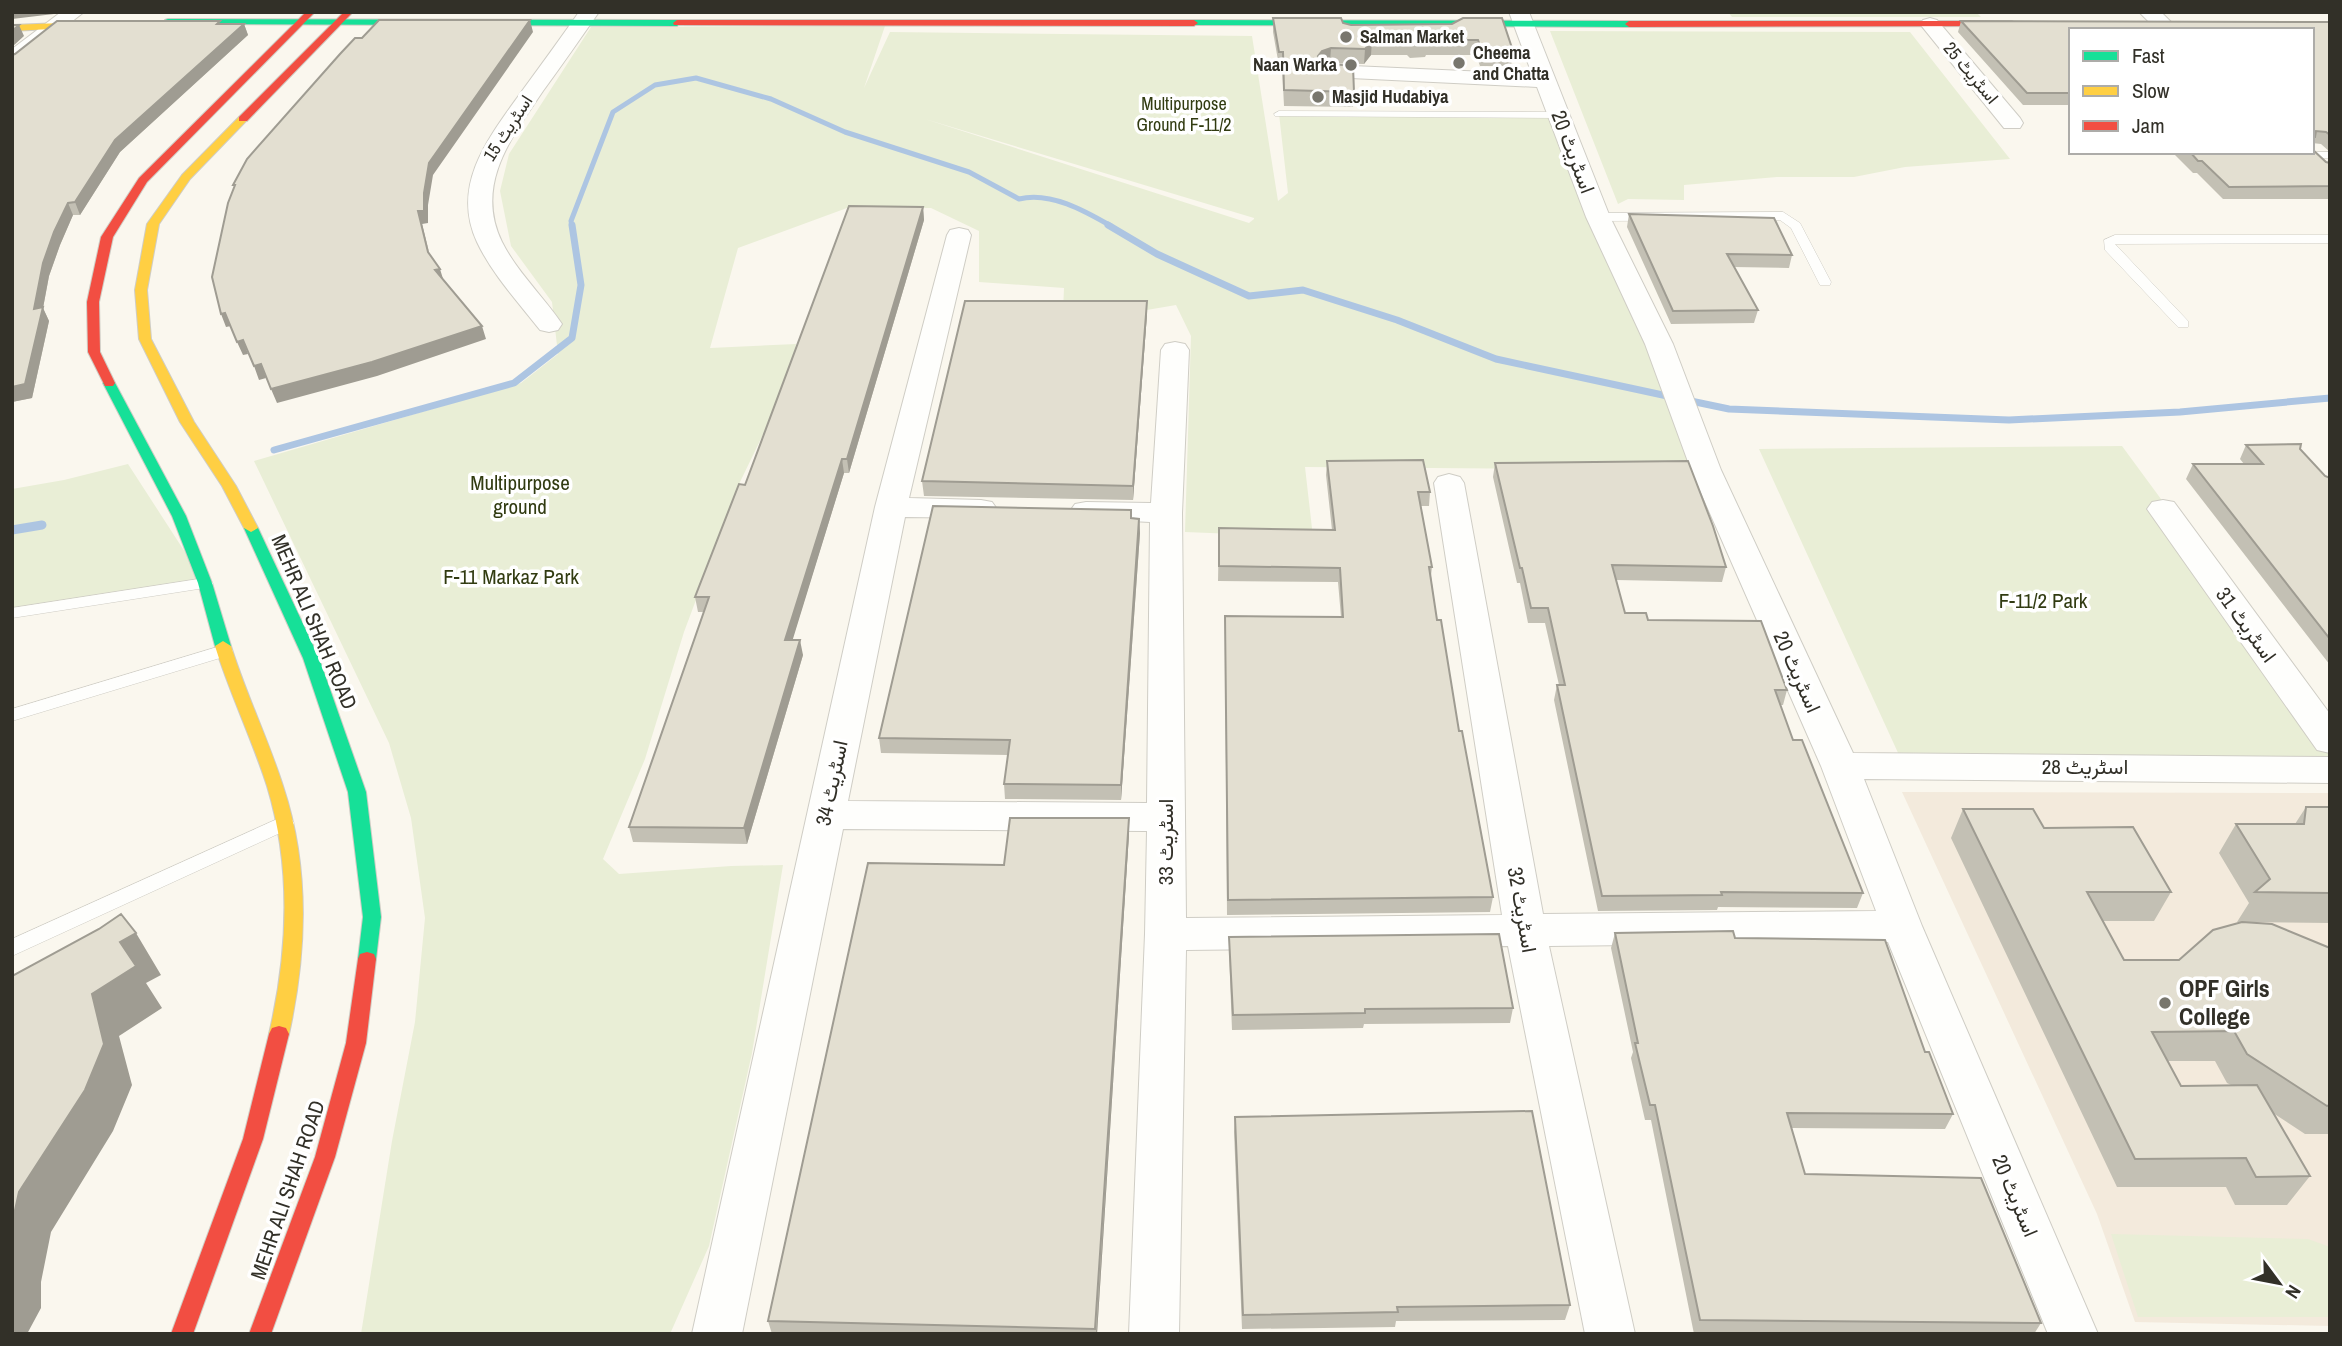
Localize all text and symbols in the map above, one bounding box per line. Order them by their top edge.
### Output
place label: Salman Market [1360,24,1464,49]
legend [2069,28,2314,154]
marker: Salman Market [1338,29,1354,45]
street label: اسٹریٹ 25 [1938,36,2005,109]
place label: Cheema and Chatta [1473,40,1550,86]
text: Fast [2132,41,2165,70]
place label: Naan Warka [1253,52,1338,77]
marker: Cheema and Chatta [1451,55,1467,71]
marker: Naan Warka [1343,57,1359,73]
text: Slow [2132,76,2170,105]
place label: Masjid Hudabiya [1332,84,1449,109]
marker: Masjid Hudabiya [1310,89,1326,105]
street label: اسٹریٹ 15 [477,90,538,166]
park label: Multipurpose Ground F-11/2 [1137,91,1231,137]
street label: اسٹریٹ 20 [1544,106,1603,197]
text: Jam [2132,111,2165,140]
park label: Multipurpose ground [470,468,570,521]
street label: MEHR ALI SHAH ROAD [264,530,364,714]
park label: F-11 Markaz Park [443,562,579,591]
street label: اسٹریٹ 31 [2209,581,2284,668]
park label: F-11/2 Park [1999,586,2088,615]
street label: اسٹریٹ 20 [1767,626,1828,717]
street label: اسٹریٹ 34 [808,738,855,828]
street label: اسٹریٹ 28 [2042,752,2128,781]
street label: اسٹریٹ 33 [1151,799,1180,885]
street label: اسٹریٹ 32 [1501,865,1544,955]
place label: OPF Girls College [2179,972,2270,1032]
marker: OPF Girls College [2157,995,2173,1011]
street label: MEHR ALI SHAH ROAD [243,1096,332,1283]
street label: اسٹریٹ 20 [1985,1150,2046,1241]
north arrow [2244,1248,2314,1318]
text: N [2279,1280,2307,1304]

